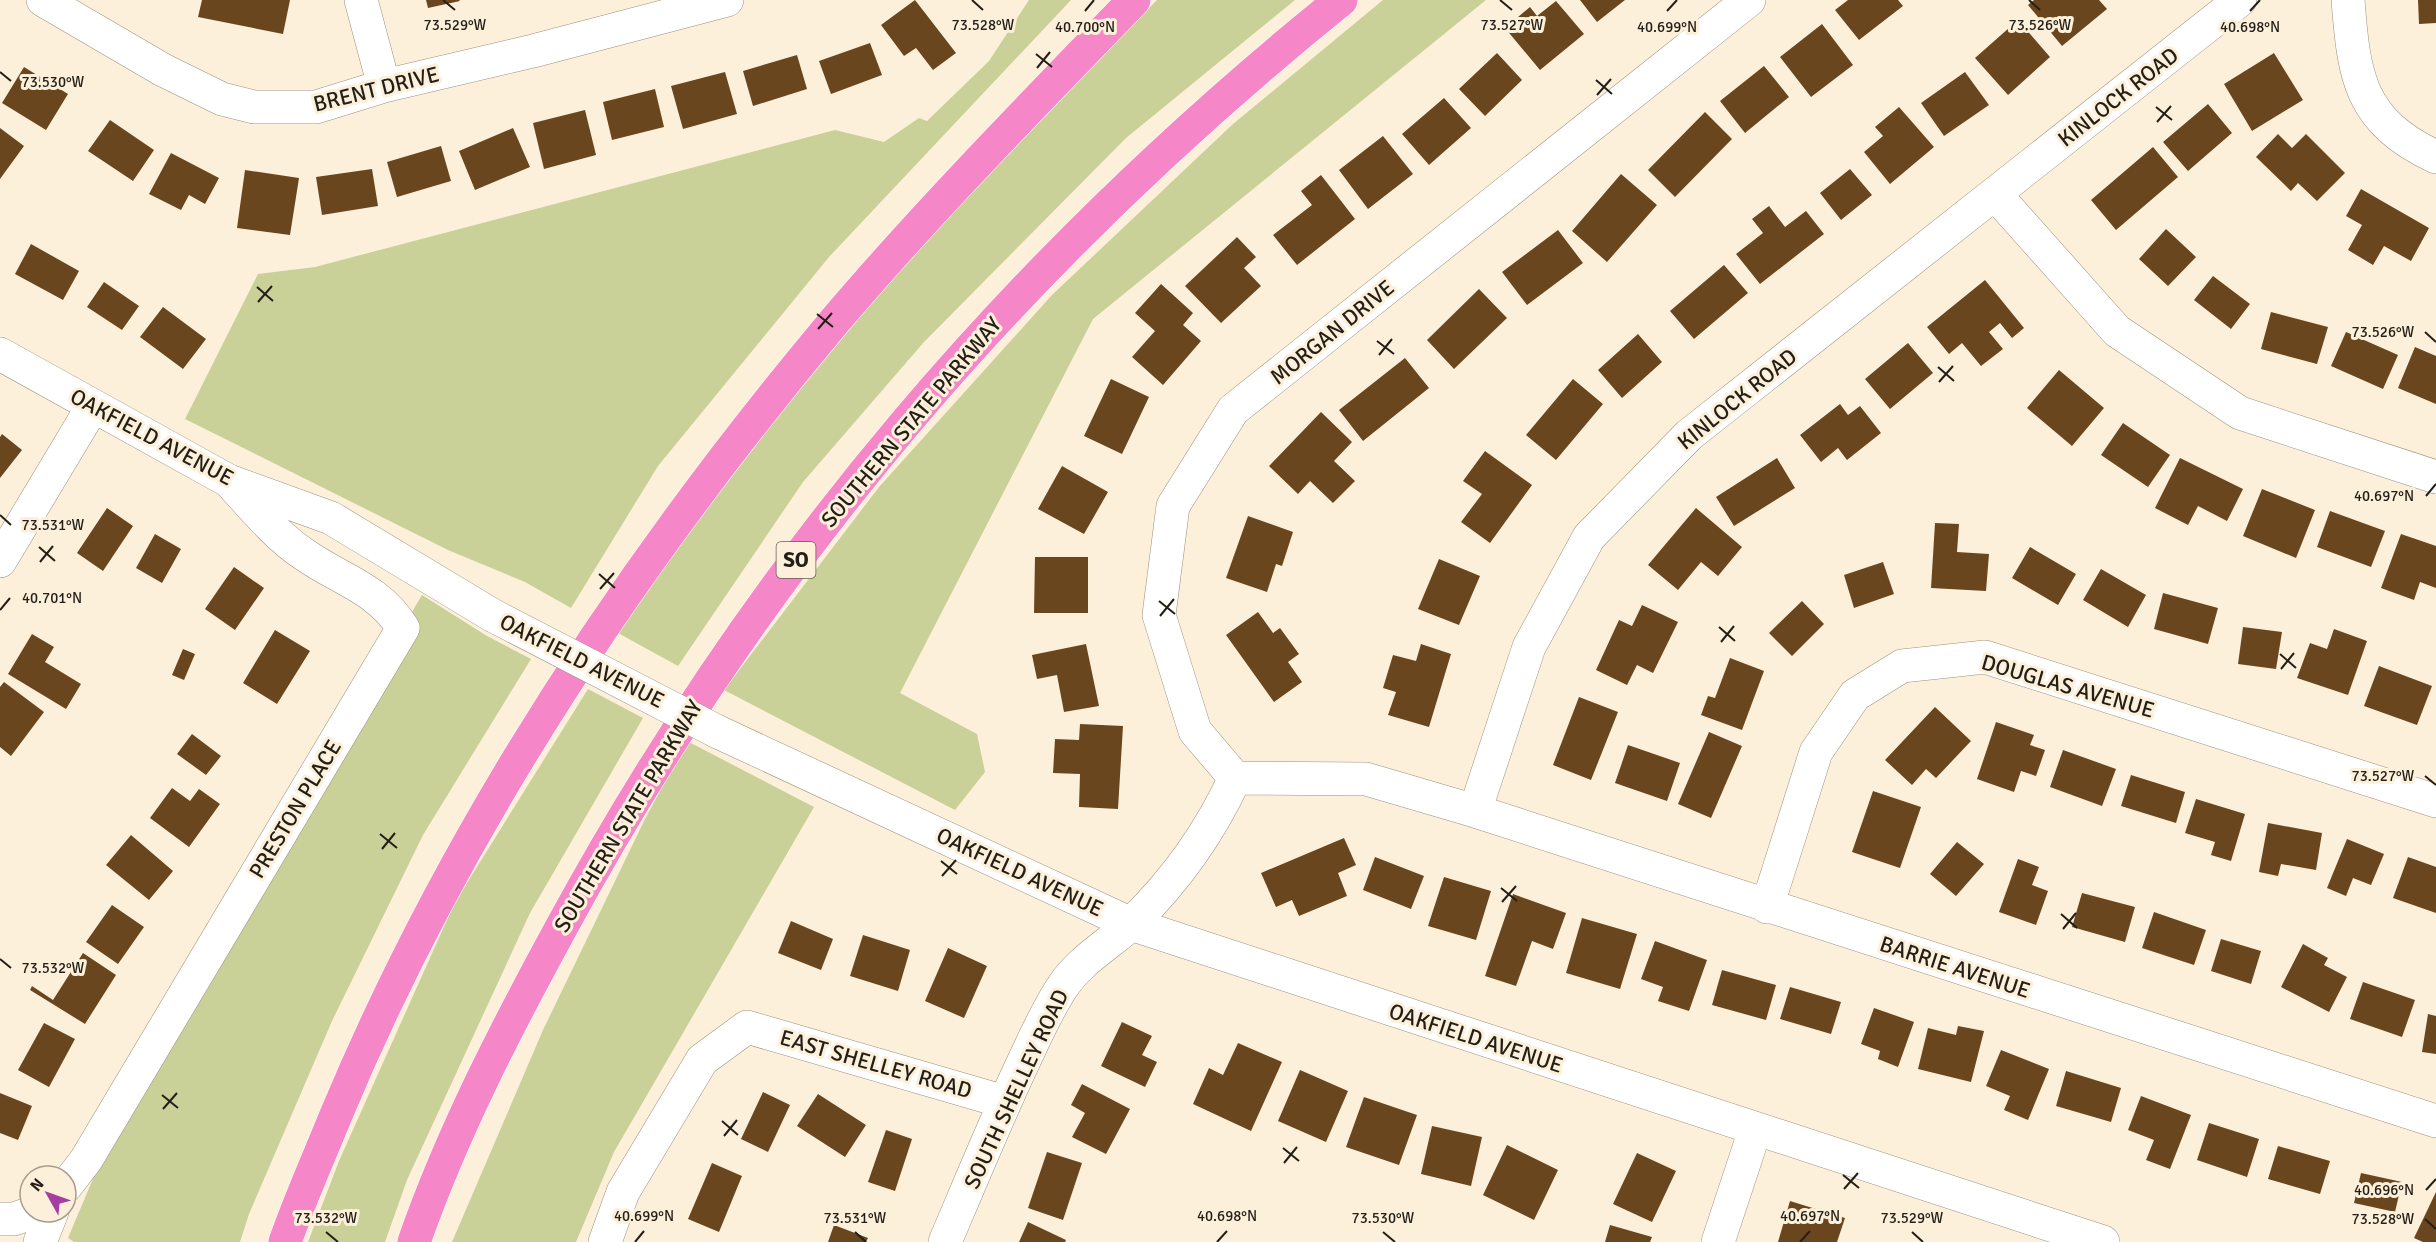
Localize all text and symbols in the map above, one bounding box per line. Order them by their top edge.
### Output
text: 73.529°W [424,16,487,34]
text: 73.528°W [952,16,1015,34]
text: 73.527°W [1481,16,1544,34]
text: 73.526°W [2009,16,2072,34]
text: 40.700°N [1055,18,1115,36]
text: 40.699°N [1637,18,1697,36]
text: 40.698°N [2220,18,2280,36]
street label: KINLOCK ROAD [2052,41,2184,153]
street label: BRENT DRIVE [310,60,442,118]
text: 73.530°W [22,73,85,91]
street label: MORGAN DRIVE [1265,274,1399,390]
street label: SOUTHERN STATE PARKWAY [815,311,1007,533]
text: 73.526°W [2352,323,2415,341]
street label: KINLOCK ROAD [1672,343,1802,455]
street label: OAKFIELD AVENUE [66,383,238,491]
text: 40.697°N [2354,487,2414,505]
text: 73.531°W [22,516,85,534]
road number: SO [776,542,816,578]
text: 40.701°N [22,589,82,607]
street label: OAKFIELD AVENUE [495,608,669,714]
street label: DOUGLAS AVENUE [1978,648,2158,724]
street label: SOUTHERN STATE PARKWAY [548,695,708,937]
street label: PRESTON PLACE [243,735,347,883]
text: 73.527°W [2352,767,2415,785]
street label: OAKFIELD AVENUE [932,822,1108,922]
street label: BARRIE AVENUE [1876,930,2034,1004]
text: 73.532°W [22,959,85,977]
street label: SOUTH SHELLEY ROAD [958,985,1074,1193]
street label: OAKFIELD AVENUE [1386,997,1566,1079]
street label: EAST SHELLEY ROAD [777,1024,975,1104]
north arrow [18,1164,78,1224]
text: N [26,1174,49,1196]
text: 40.696°N [2354,1181,2414,1199]
text: 40.699°N [614,1207,674,1225]
text: 40.698°N [1197,1207,1257,1225]
text: 40.697°N [1780,1207,1840,1225]
text: 73.532°W [295,1209,358,1227]
text: 73.531°W [824,1209,887,1227]
text: 73.530°W [1352,1209,1415,1227]
text: 73.529°W [1881,1209,1944,1227]
text: 73.528°W [2352,1210,2415,1228]

